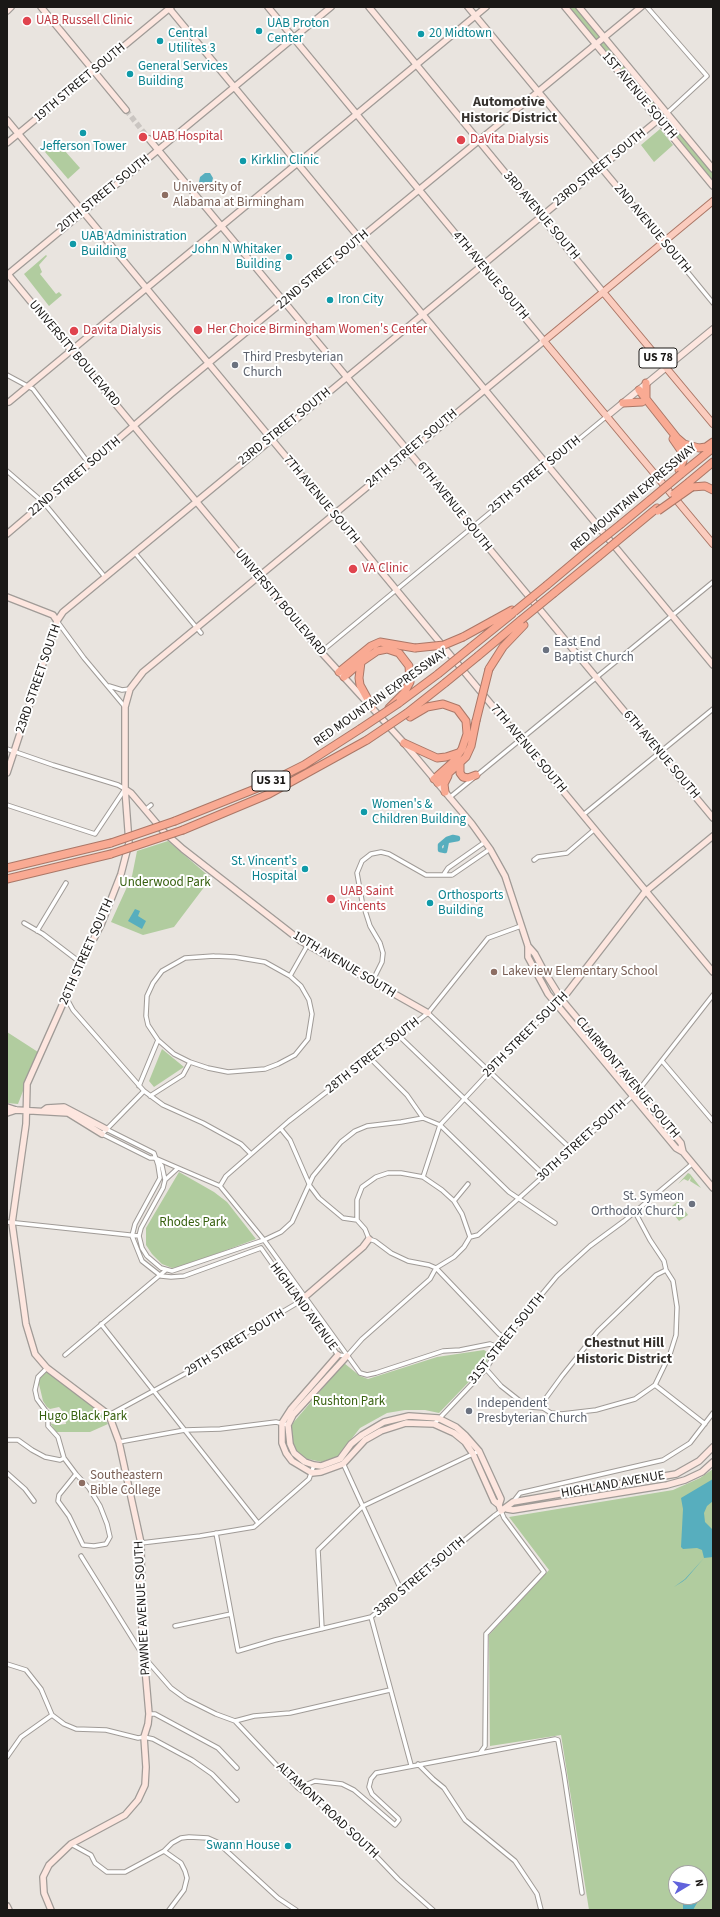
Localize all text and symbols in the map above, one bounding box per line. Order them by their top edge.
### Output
place label: UAB Russell Clinic [36,13,133,29]
marker: UAB Russell Clinic [21,15,33,27]
place label: UAB Proton Center [267,16,329,47]
place label: Central Utilites 3 [168,26,216,57]
marker: UAB Proton Center [254,26,264,36]
place label: 20 Midtown [429,26,492,42]
marker: 20 Midtown [416,29,426,39]
marker: Central Utilites 3 [155,36,165,46]
street label: 19TH STREET SOUTH [31,40,129,126]
street label: 1ST AVENUE SOUTH [598,49,680,143]
place label: General Services Building [138,59,228,90]
marker: General Services Building [125,69,135,79]
district label: Automotive Historic District [461,95,557,128]
street label: 23RD STREET SOUTH [551,126,649,210]
marker: Jefferson Tower [78,128,88,138]
place label: UAB Hospital [152,129,223,145]
marker: UAB Hospital [137,131,149,143]
place label: DaVita Dialysis [470,132,549,148]
marker: DaVita Dialysis [455,134,467,146]
place label: Jefferson Tower [40,139,126,155]
street label: 20TH STREET SOUTH [55,152,153,236]
place label: Kirklin Clinic [251,153,319,169]
marker: Kirklin Clinic [238,156,248,166]
street label: 3RD AVENUE SOUTH [500,169,582,263]
place label: University of Alabama at Birmingham [173,180,304,211]
street label: 2ND AVENUE SOUTH [610,181,694,277]
marker: University of Alabama at Birmingham [160,190,170,200]
street label: 22ND STREET SOUTH [274,227,372,313]
place label: UAB Administration Building [81,229,187,260]
street label: 4TH AVENUE SOUTH [448,229,532,323]
marker: UAB Administration Building [68,239,78,249]
place label: John N Whitaker Building [192,242,281,273]
marker: John N Whitaker Building [284,252,294,262]
place label: Iron City [338,292,384,308]
marker: Iron City [325,295,335,305]
street label: UNIVERSITY BOULEVARD [25,298,123,410]
place label: Her Choice Birmingham Women's Center [207,322,427,338]
place label: Davita Dialysis [83,323,161,339]
marker: Her Choice Birmingham Women's Center [192,324,204,336]
marker: Davita Dialysis [68,325,80,337]
road number: US 78 [639,348,677,368]
place label: Third Presbyterian Church [243,350,343,381]
marker: Third Presbyterian Church [230,360,240,370]
street label: 23RD STREET SOUTH [236,385,334,469]
street label: 24TH STREET SOUTH [363,406,461,492]
street label: 25TH STREET SOUTH [486,433,584,517]
street label: 22ND STREET SOUTH [26,434,124,520]
street label: RED MOUNTAIN EXPRESSWAY [568,441,700,555]
street label: 7TH AVENUE SOUTH [279,453,363,547]
street label: 6TH AVENUE SOUTH [413,459,495,555]
street label: UNIVERSITY BOULEVARD [231,547,329,659]
place label: VA Clinic [362,561,408,577]
marker: VA Clinic [347,563,359,575]
street label: 23RD STREET SOUTH [13,622,65,736]
place label: East End Baptist Church [554,635,634,666]
marker: East End Baptist Church [541,645,551,655]
street label: RED MOUNTAIN EXPRESSWAY [311,646,451,750]
street label: 7TH AVENUE SOUTH [486,702,570,796]
street label: 6TH AVENUE SOUTH [619,708,703,802]
road number: US 31 [252,771,290,791]
place label: Women's & Children Building [372,797,466,828]
marker: Women's & Children Building [359,807,369,817]
place label: St. Vincent's Hospital [231,854,297,885]
marker: St. Vincent's Hospital [300,864,310,874]
park label: Underwood Park [119,875,211,891]
place label: UAB Saint Vincents [340,884,394,915]
place label: Orthosports Building [438,888,504,919]
marker: UAB Saint Vincents [325,893,337,905]
street label: 26TH STREET SOUTH [57,896,117,1008]
marker: Orthosports Building [425,898,435,908]
street label: 10TH AVENUE SOUTH [290,928,398,1002]
place label: Lakeview Elementary School [502,964,658,980]
marker: Lakeview Elementary School [489,967,499,977]
street label: 29TH STREET SOUTH [480,989,572,1081]
street label: CLAIRMONT AVENUE SOUTH [572,1014,682,1142]
street label: 28TH STREET SOUTH [323,1015,423,1097]
street label: 30TH STREET SOUTH [534,1097,630,1185]
place label: St. Symeon Orthodox Church [591,1189,684,1220]
marker: St. Symeon Orthodox Church [687,1199,697,1209]
park label: Rhodes Park [159,1215,227,1231]
street label: HIGHLAND AVENUE [266,1260,340,1354]
street label: 31ST STREET SOUTH [465,1290,549,1388]
street label: 29TH STREET SOUTH [182,1306,288,1380]
district label: Chestnut Hill Historic District [576,1336,672,1368]
park label: Rushton Park [313,1394,385,1410]
place label: Independent Presbyterian Church [477,1396,587,1427]
marker: Independent Presbyterian Church [464,1406,474,1416]
park label: Hugo Black Park [39,1409,127,1425]
place label: Southeastern Bible College [90,1468,163,1499]
street label: HIGHLAND AVENUE [560,1468,666,1502]
marker: Southeastern Bible College [77,1478,87,1488]
street label: 33RD STREET SOUTH [371,1534,469,1620]
street label: PAWNEE AVENUE SOUTH [132,1540,154,1676]
street label: ALTAMONT ROAD SOUTH [273,1759,381,1863]
place label: Swann House [206,1838,280,1854]
marker: Swann House [283,1841,293,1851]
north arrow [668,1865,708,1905]
text: N [691,1878,707,1888]

